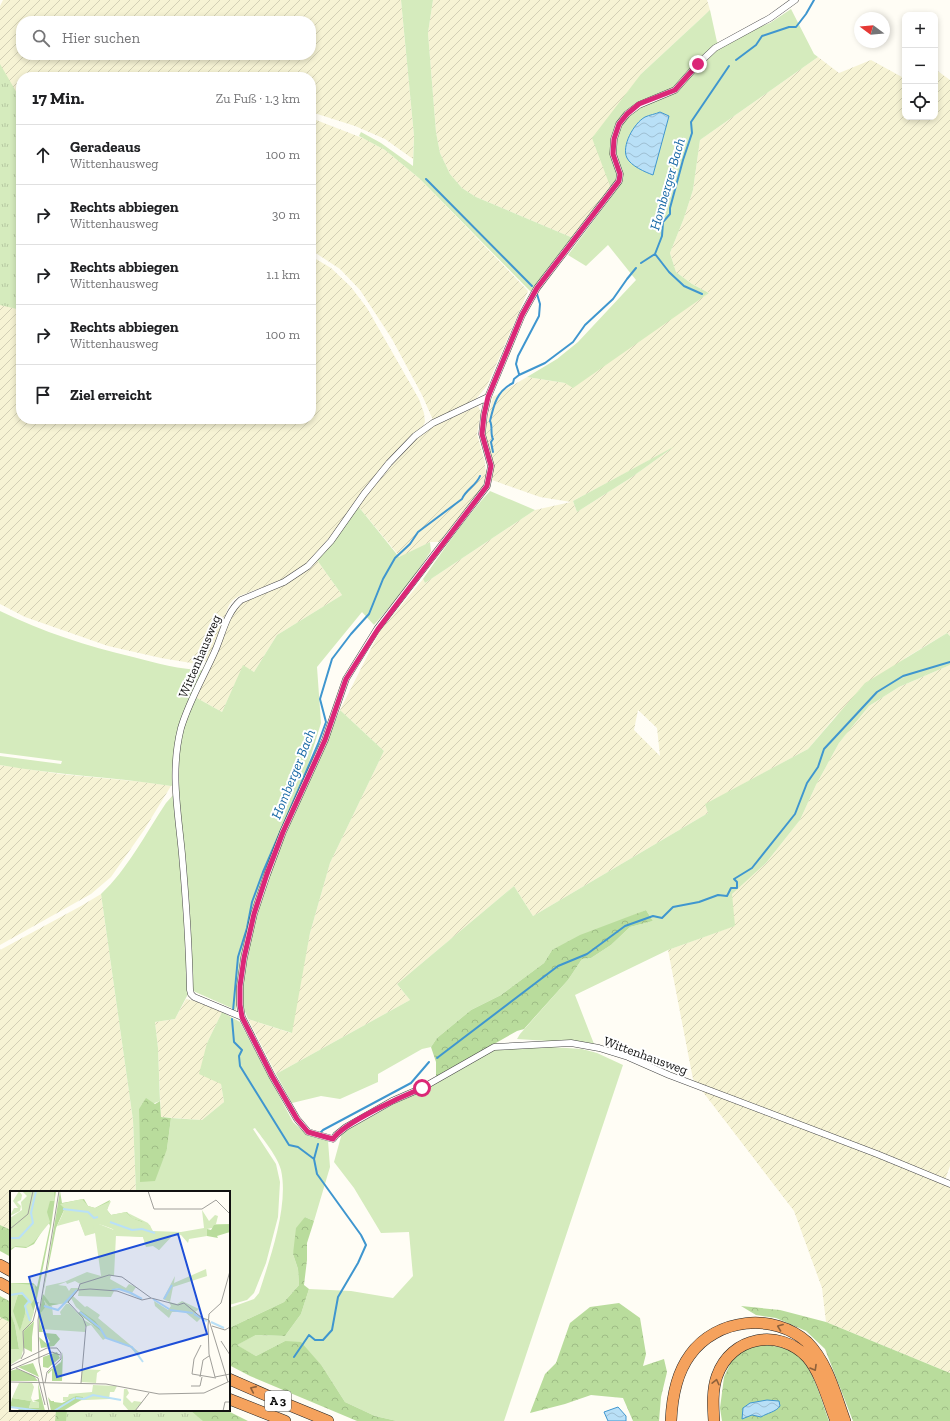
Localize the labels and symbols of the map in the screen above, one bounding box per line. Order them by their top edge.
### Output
north arrow [854,12,890,48]
route end [689,55,707,73]
water label: Homberger Bach [646,136,689,232]
street label: Wittenhausweg [175,613,224,700]
water label: Homberger Bach [268,727,319,821]
street label: Wittenhausweg [602,1033,690,1078]
route start [413,1079,431,1097]
inset map [10,1191,230,1411]
one-way arrow [777,1323,784,1332]
one-way arrow [809,1363,816,1371]
one-way arrow [711,1379,719,1386]
one-way arrow [250,1386,257,1394]
road number: A 3 [265,1391,291,1411]

